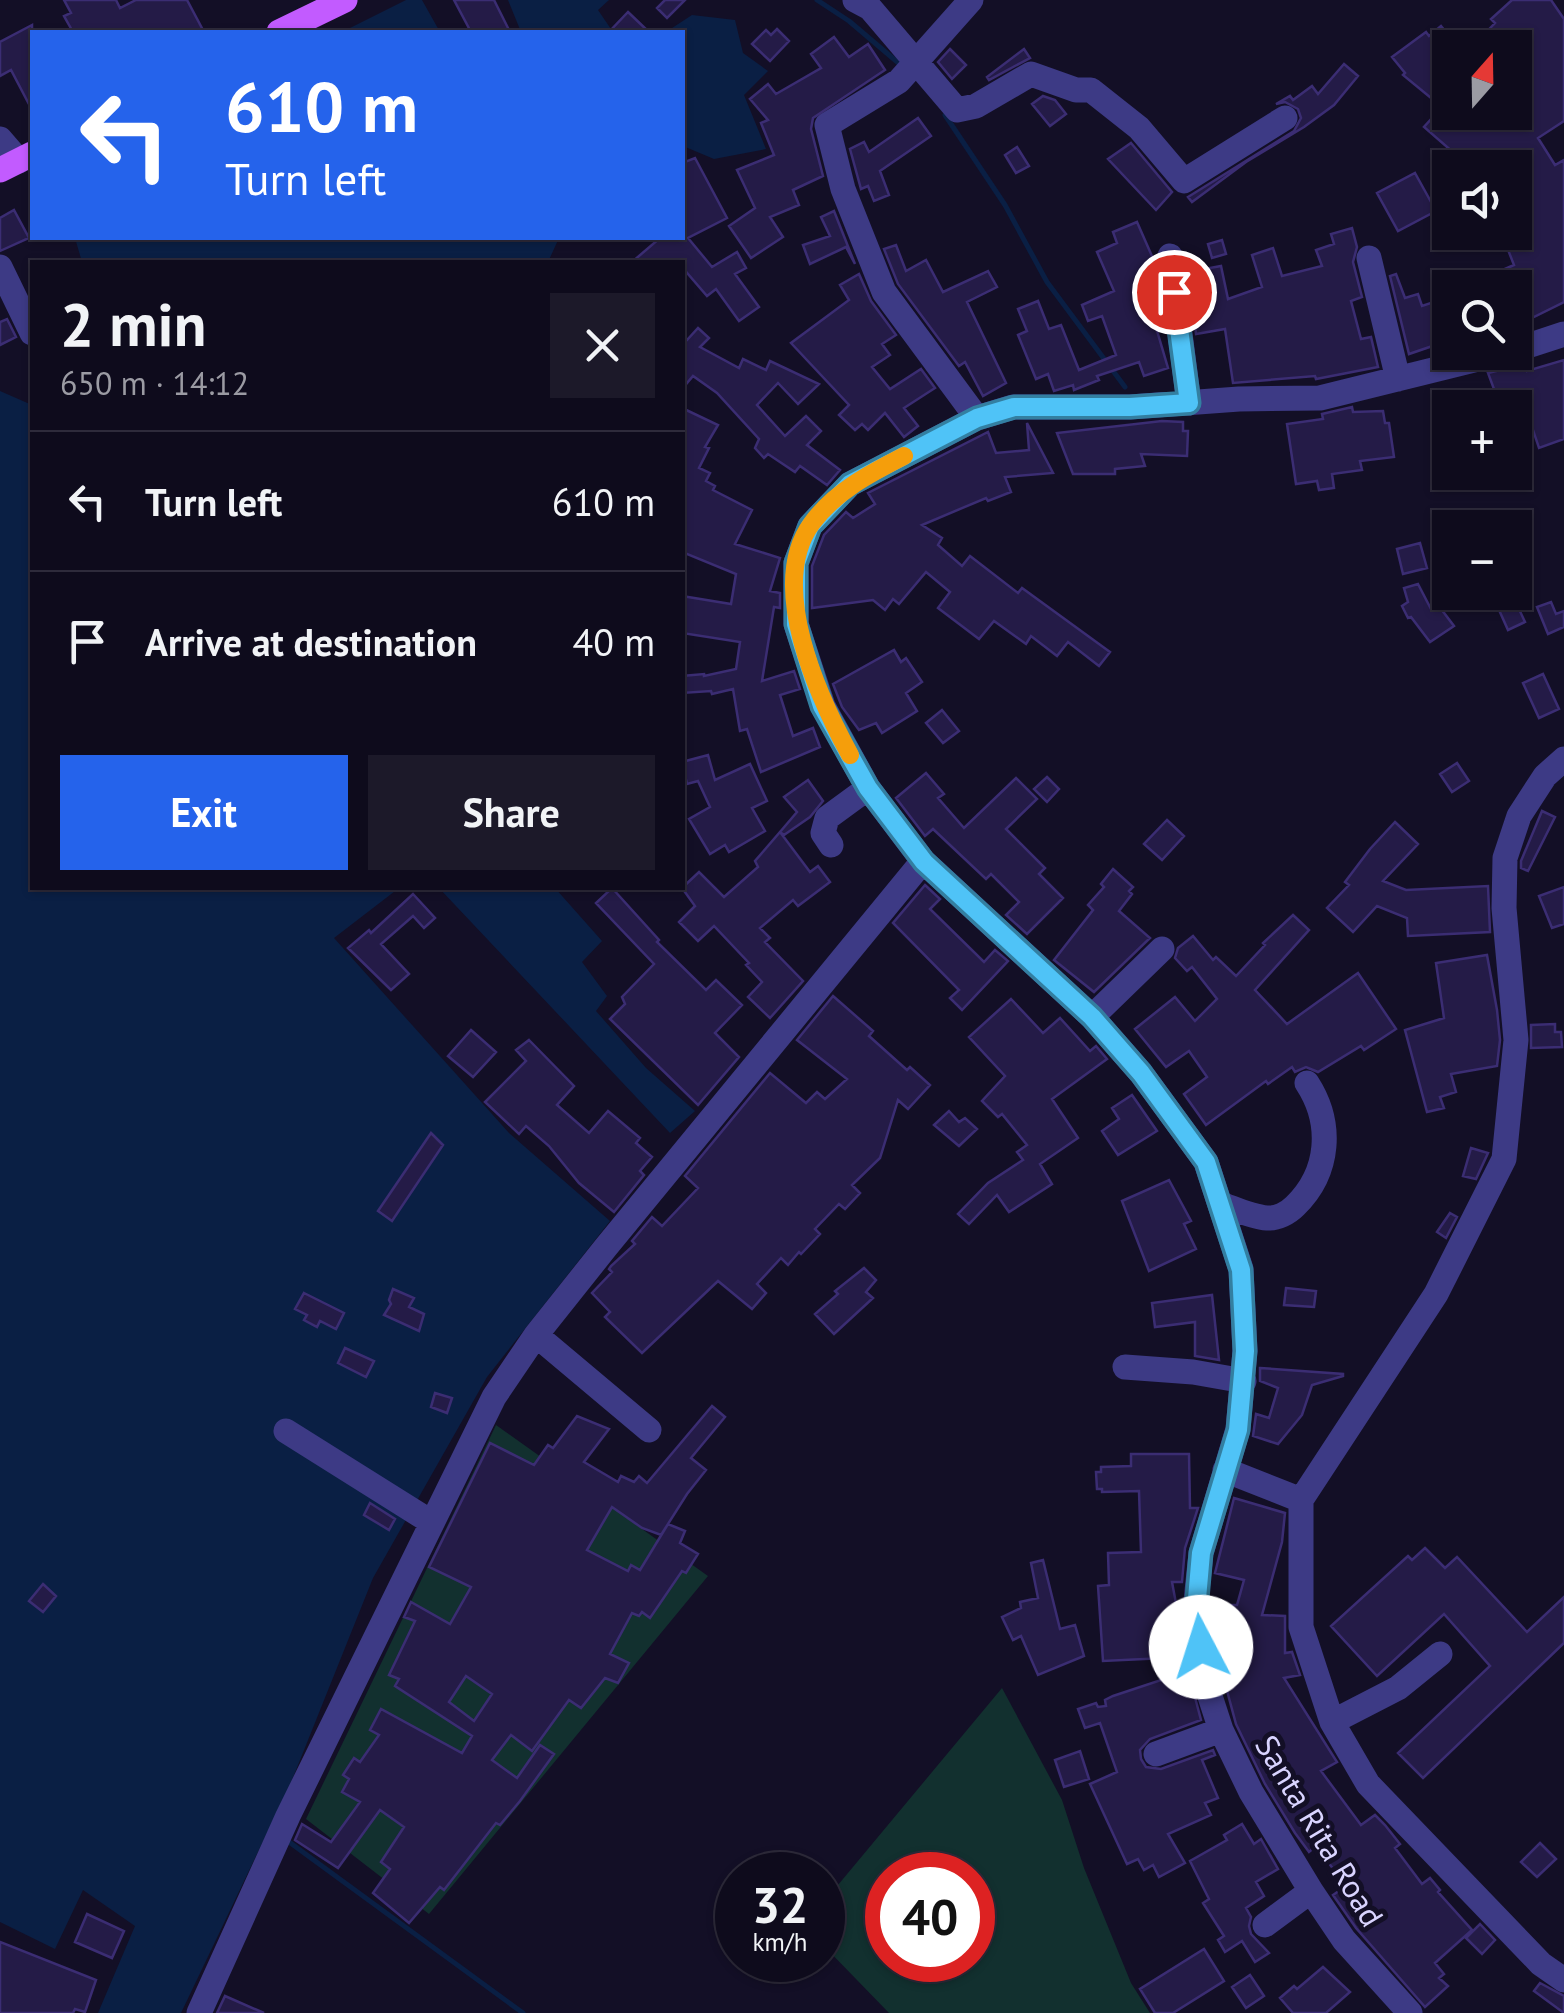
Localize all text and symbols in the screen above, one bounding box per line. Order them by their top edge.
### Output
north arrow [1432,30,1532,130]
map controls [1432,30,1532,610]
text: 610 m [225,61,418,151]
icon: left [60,70,190,200]
text: Turn left [225,149,386,207]
button: sound [1432,150,1532,250]
pin [1132,250,1217,335]
icon: arrive [1147,265,1202,320]
button: search [1432,270,1532,370]
text: 2 min [60,285,206,363]
button: close [550,293,655,398]
text: 650 m · 14:12 [60,362,249,404]
button: + [1432,390,1532,490]
icon: left [60,474,115,529]
text: Turn left [145,477,282,526]
text: 610 m [552,477,655,526]
button: − [1432,510,1532,610]
icon: arrive [60,614,115,669]
text: Arrive at destination [145,617,477,666]
text: 40 m [573,617,655,666]
button: Exit [60,755,348,870]
button: Share [368,755,655,870]
position arrow [1149,1595,1253,1699]
street label: Santa Rita Road [1246,1727,1394,1934]
speed limit sign: 40 [865,1852,995,1982]
text: 32 [752,1872,808,1937]
text: km/h [753,1926,807,1958]

